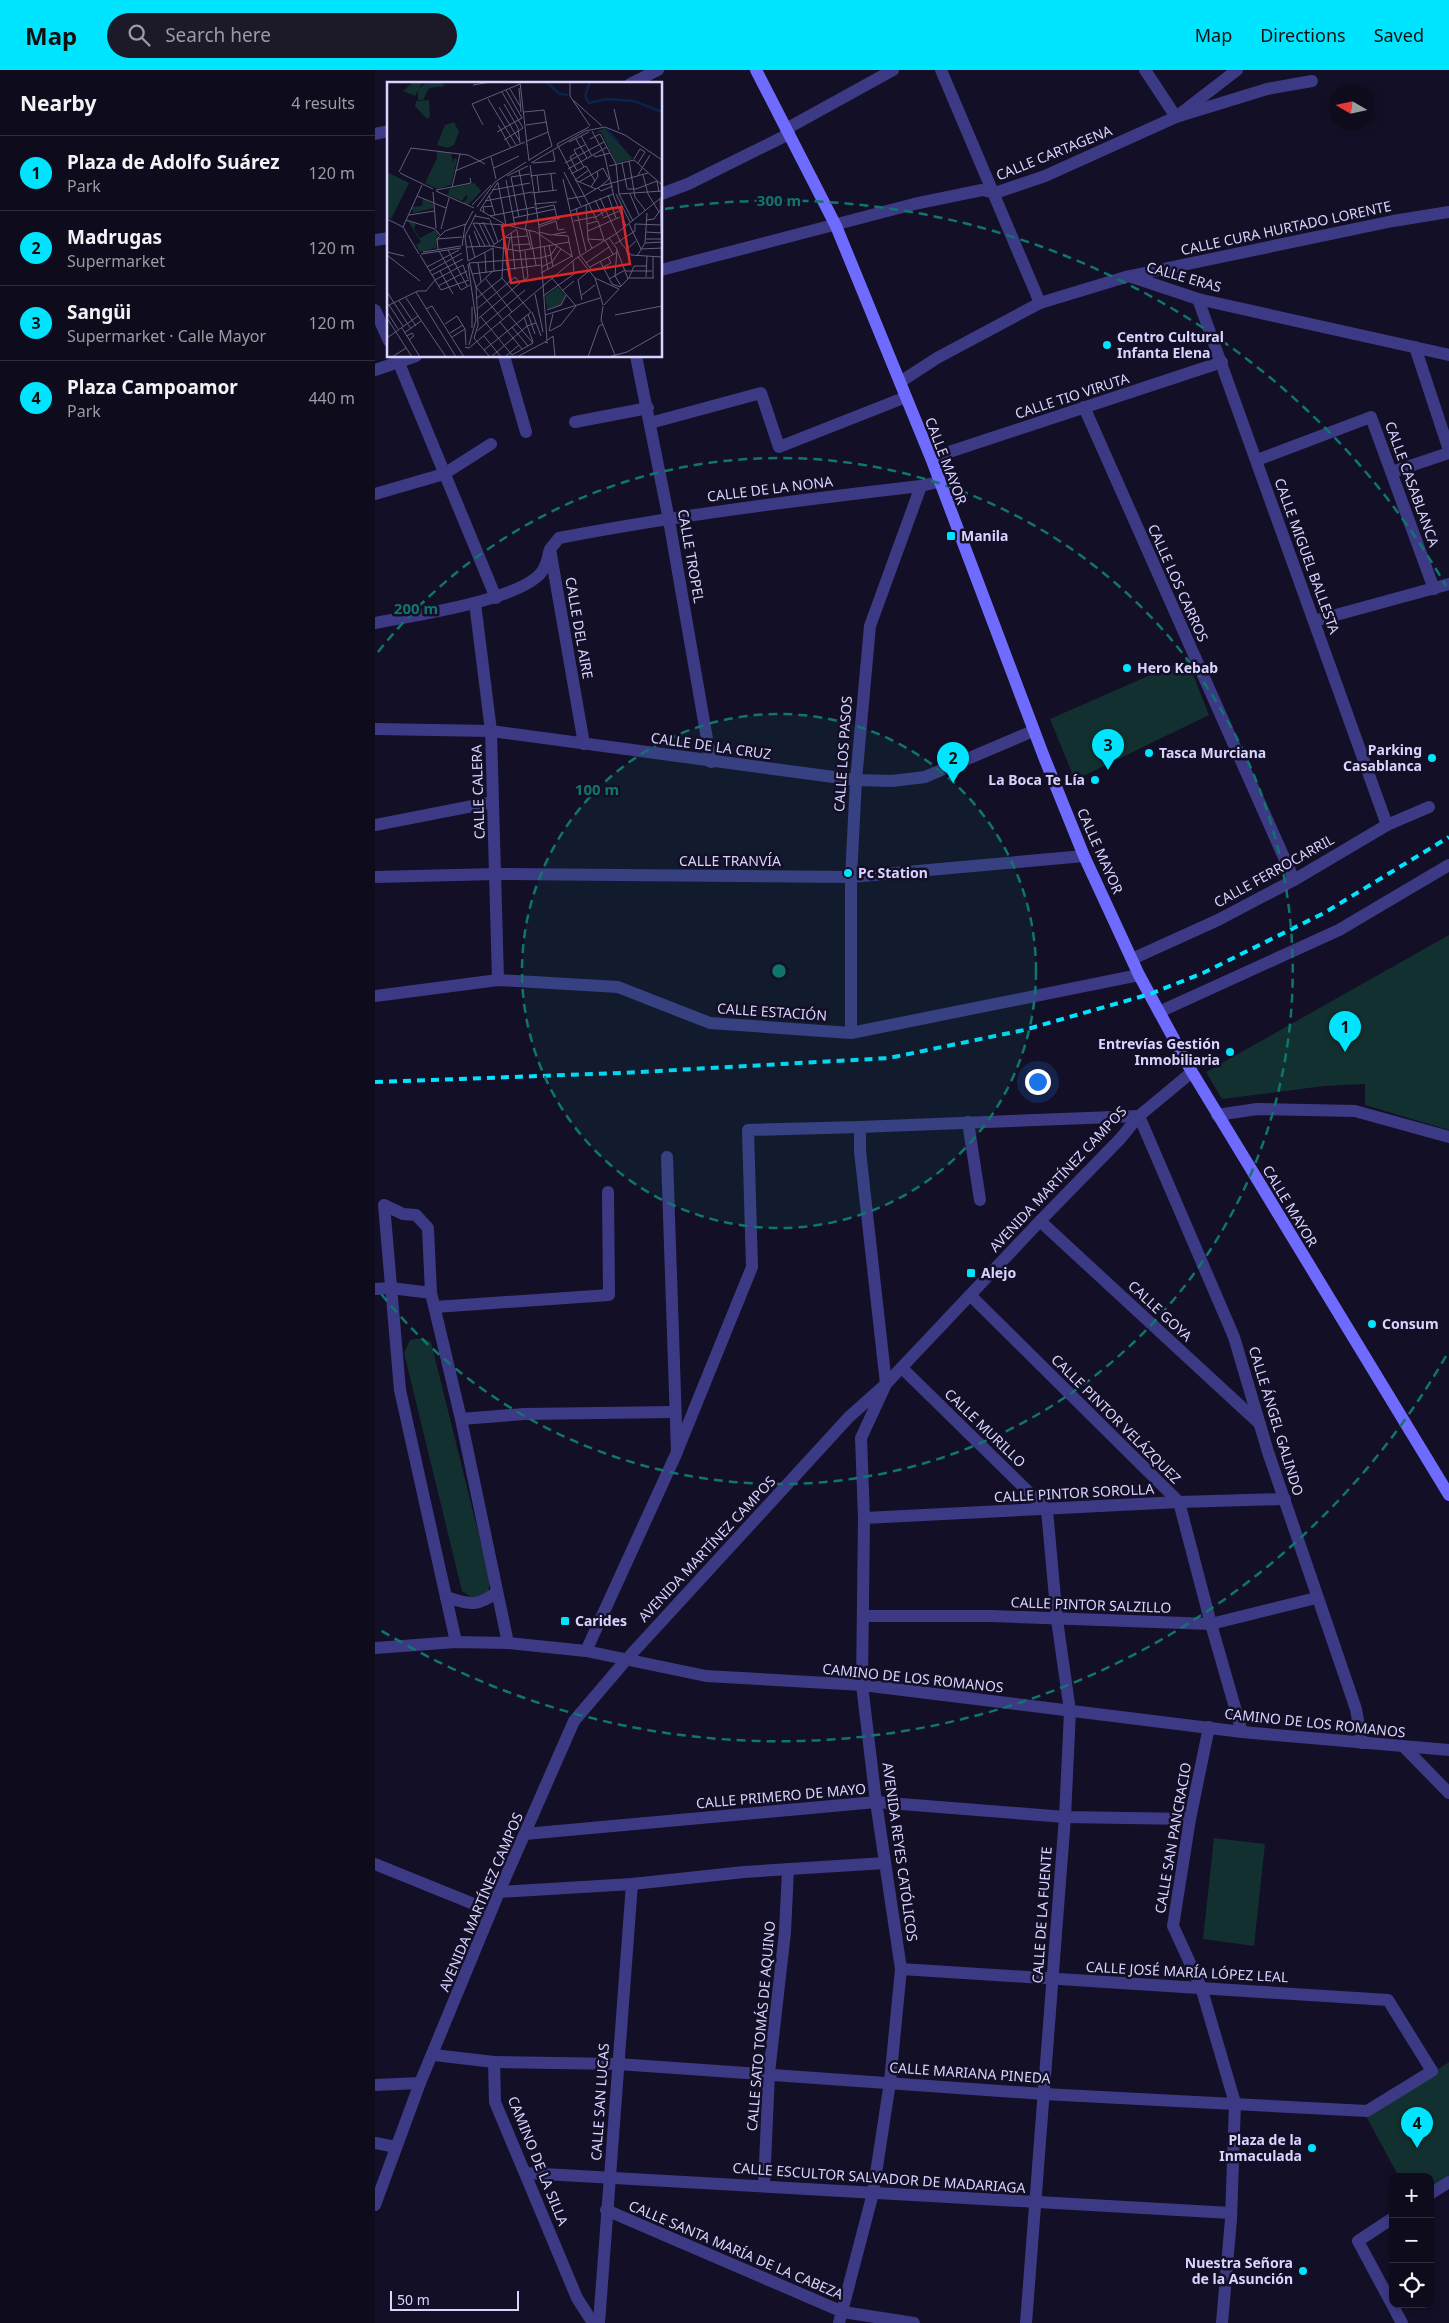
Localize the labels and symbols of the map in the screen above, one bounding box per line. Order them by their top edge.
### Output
inset map [387,82,663,358]
north arrow [1329,85,1374,130]
street label: CALLE CARTAGENA [993,121,1115,184]
text: 300 m [757,190,801,210]
street label: CALLE CURA HURTADO LORENTE [1179,196,1393,259]
street label: CALLE ERAS [1145,257,1224,296]
place label: Centro Cultural Infanta Elena [1117,327,1224,362]
marker: Centro Cultural Infanta Elena [1101,339,1113,351]
street label: CALLE TIO VIRUTA [1012,368,1131,423]
street label: CALLE MAYOR [921,414,972,507]
street label: CALLE CASABLANCA [1381,418,1444,549]
street label: CALLE DE LA NONA [706,471,834,506]
street label: CALLE MIGUEL BALLESTA [1270,475,1345,636]
street label: CALLE TROPEL [674,508,709,604]
street label: CALLE LOS CARROS [1144,521,1213,645]
place label: Manila [961,526,1008,545]
marker: Manila [945,530,957,542]
street label: CALLE DEL AIRE [561,576,598,680]
text: 200 m [394,598,438,618]
place label: Hero Kebab [1137,658,1218,677]
marker: Hero Kebab [1121,662,1133,674]
street label: CALLE LOS PASOS [829,695,856,813]
street label: CALLE DE LA CRUZ [650,728,772,763]
pin: 3 [1092,729,1124,770]
place label: Parking Casablanca [1343,740,1422,775]
pin: 2 [937,742,969,783]
place label: Tasca Murciana [1159,743,1266,762]
street label: CALLE CALERA [466,744,489,840]
marker: Tasca Murciana [1143,747,1155,759]
marker: Parking Casablanca [1426,752,1438,764]
place label: La Boca Te Lía [988,770,1085,789]
marker: La Boca Te Lía [1089,774,1101,786]
text: 100 m [575,779,619,799]
street label: CALLE MAYOR [1073,805,1128,897]
street label: CALLE FERROCARRIL [1210,830,1337,911]
street label: CALLE TRANVÍA [679,851,781,870]
place label: Pc Station [858,863,928,882]
marker: Pc Station [842,867,854,879]
centre of rings [770,962,788,980]
street label: CALLE ESTACIÓN [717,998,828,1025]
pin: 1 [1329,1011,1361,1052]
place label: Entrevías Gestión Inmobiliaria [1098,1034,1220,1069]
marker: Entrevías Gestión Inmobiliaria [1224,1046,1236,1058]
your location [1025,1069,1051,1095]
street label: AVENIDA MARTÍNEZ CAMPOS [985,1101,1131,1256]
street label: CALLE MAYOR [1259,1161,1322,1250]
place label: Alejo [981,1263,1016,1282]
marker: Alejo [965,1267,977,1279]
street label: CALLE GOYA [1124,1276,1196,1345]
place label: Consum [1382,1314,1439,1333]
marker: Consum [1366,1318,1378,1330]
street label: CALLE ÁNGEL GALINDO [1245,1344,1308,1498]
street label: CALLE PINTOR VELÁZQUEZ [1047,1350,1185,1488]
street label: CALLE MURILLO [941,1384,1030,1471]
street label: AVENIDA MARTÍNEZ CAMPOS [634,1471,780,1626]
street label: CALLE PINTOR SOROLLA [993,1479,1155,1506]
street label: CALLE PINTOR SALZILLO [1010,1592,1172,1617]
place label: Carides [575,1611,627,1630]
marker: Carides [559,1615,571,1627]
street label: CAMINO DE LOS ROMANOS [822,1659,1005,1696]
street label: CAMINO DE LOS ROMANOS [1224,1704,1407,1741]
street label: AVENIDA REYES CATÓLICOS [879,1761,923,1943]
street label: CALLE SAN PANCRACIO [1150,1761,1195,1915]
street label: CALLE PRIMERO DE MAYO [695,1779,867,1812]
street label: AVENIDA MARTÍNEZ CAMPOS [434,1809,527,1994]
street label: CALLE DE LA FUENTE [1027,1846,1056,1984]
street label: CALLE SATO TOMÁS DE AQUINO [742,1920,779,2132]
street label: CALLE JOSÉ MARÍA LÓPEZ LEAL [1085,1957,1289,1986]
street label: CALLE SAN LUCAS [586,2042,613,2161]
street label: CALLE MARIANA PINEDA [889,2057,1051,2088]
street label: CAMINO DE LA SILLA [504,2093,573,2228]
pin: 4 [1401,2107,1433,2148]
place label: Plaza de la Inmaculada [1219,2130,1302,2165]
marker: Plaza de la Inmaculada [1306,2142,1318,2154]
street label: CALLE ESCULTOR SALVADOR DE MADARIAGA [732,2158,1026,2197]
street label: CALLE SANTA MARÍA DE LA CABEZA [626,2196,846,2304]
place label: Nuestra Señora de la Asunción [1185,2253,1293,2288]
marker: Nuestra Señora de la Asunción [1297,2265,1309,2277]
scale bar [390,2288,519,2311]

